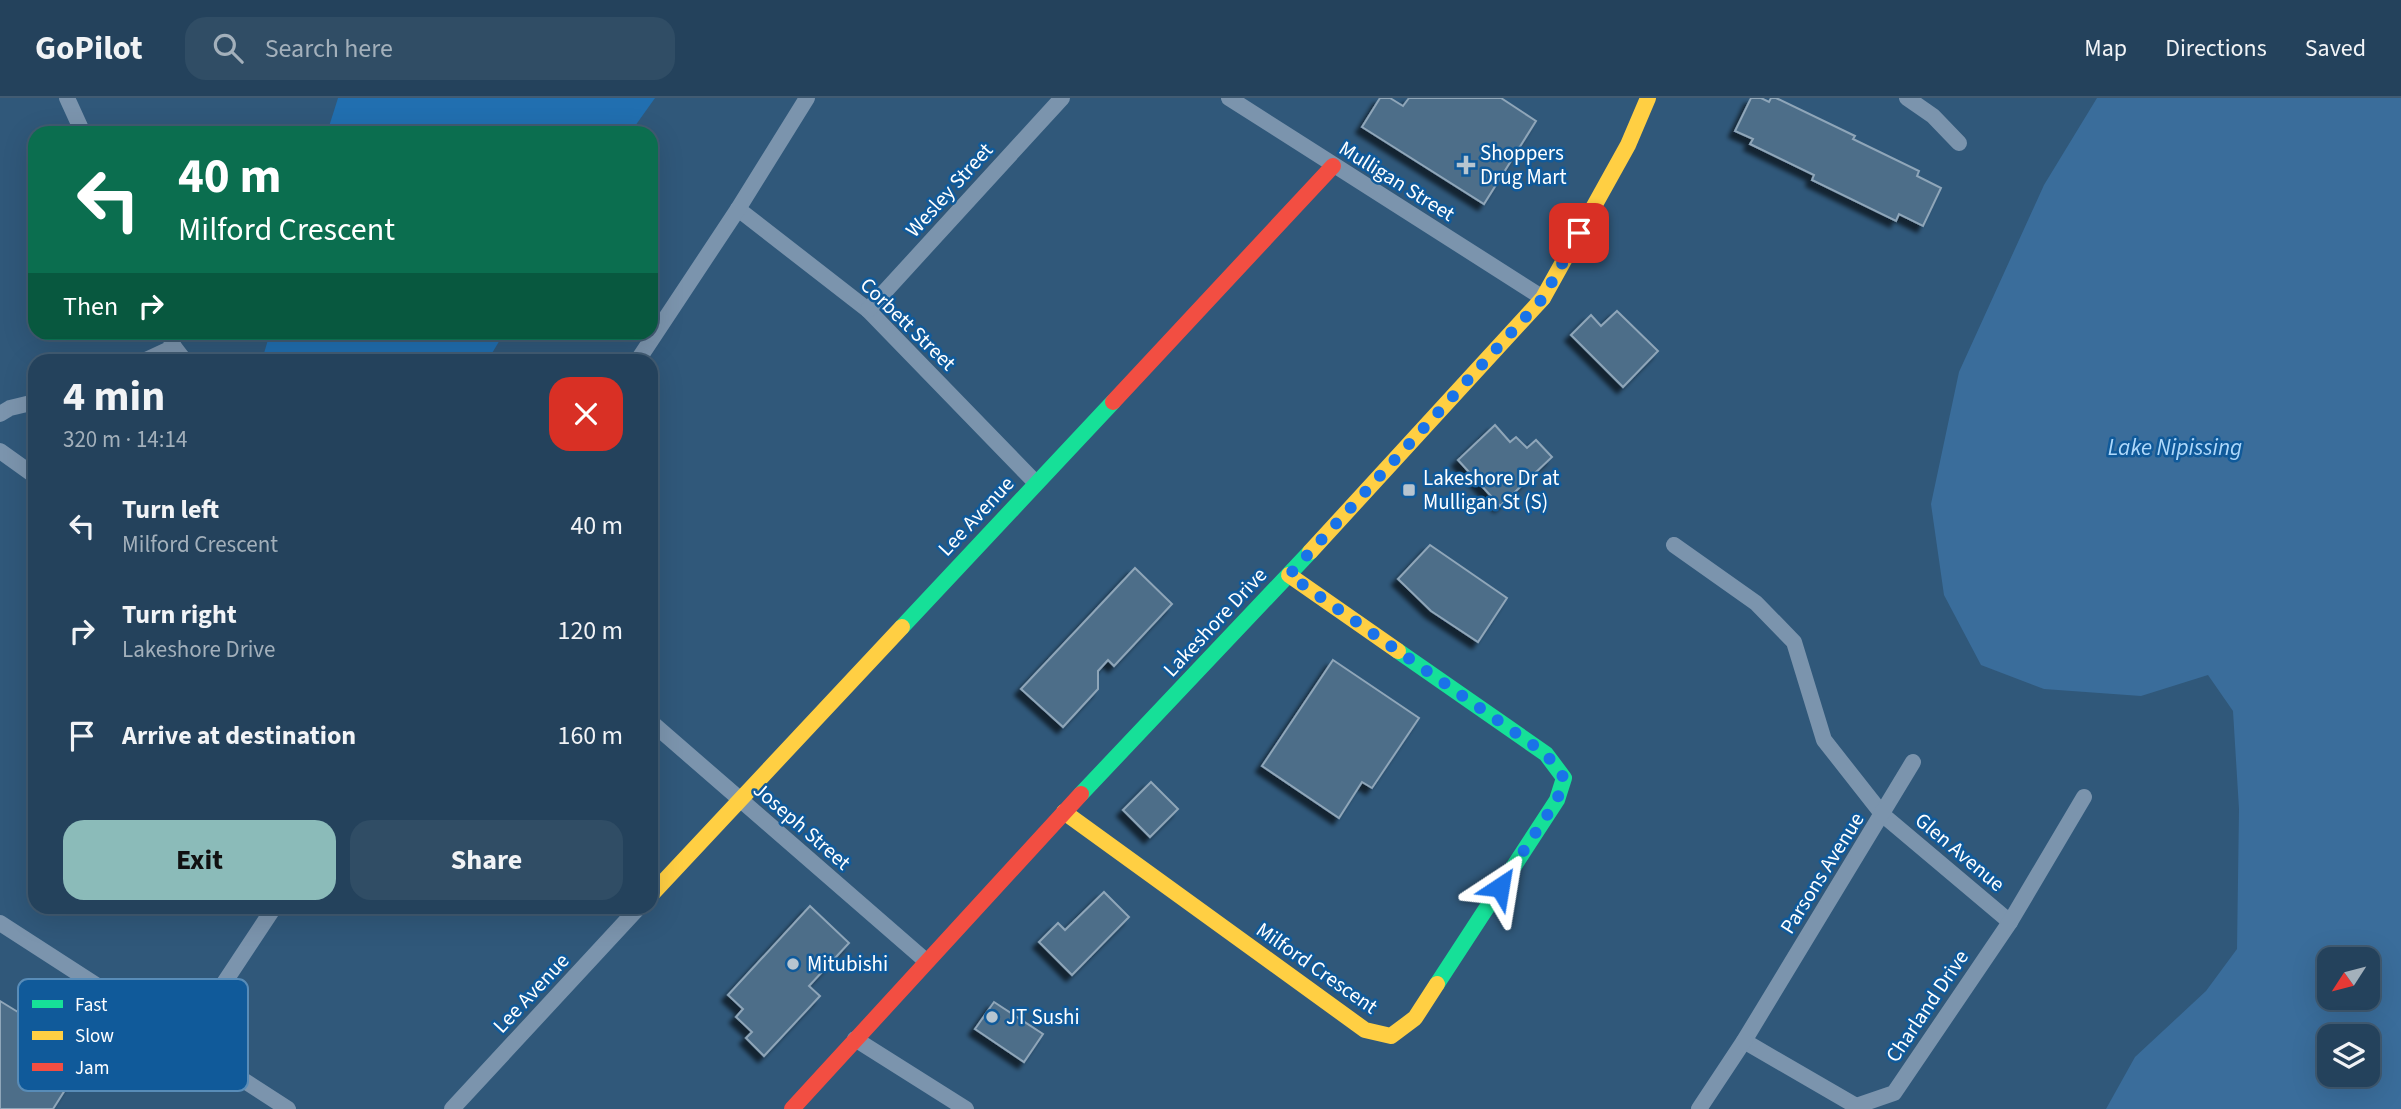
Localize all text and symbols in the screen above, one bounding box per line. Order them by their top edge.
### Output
search box [185,17,675,80]
text: GoPilot [35,25,143,72]
icon: search [209,29,247,67]
text: Search here [265,30,393,67]
text: Map [2084,31,2127,66]
text: Directions [2165,31,2267,66]
text: Saved [2305,31,2366,66]
street label: Mulligan Street [1333,133,1461,229]
street label: Wesley Street [898,136,1000,244]
place label: Shoppers Drug Mart [1480,138,1567,192]
text: 40 m [178,142,282,212]
icon: left [63,154,154,245]
marker: Shoppers Drug Mart [1458,157,1474,173]
pin [1549,203,1609,263]
text: Milford Crescent [178,207,395,253]
icon: arrive [1560,214,1598,252]
street label: Corbett Street [853,270,963,378]
icon: right [132,287,170,325]
text: Then [63,288,118,325]
text: 4 min [63,367,165,427]
button: close [549,377,623,451]
text: 320 m · 14:14 [63,423,187,456]
water label: Lake Nipissing [2108,431,2242,464]
place label: Lakeshore Dr at Mulligan St (S) [1423,463,1559,517]
street label: Lee Avenue [931,469,1021,563]
marker: Lakeshore Dr at Mulligan St (S) [1401,482,1417,498]
text: Turn left [122,491,219,528]
icon: left [63,507,101,545]
text: 40 m [570,507,623,544]
text: Milford Crescent [122,528,278,561]
street label: Lakeshore Drive [1156,561,1274,683]
text: Turn right [122,596,237,633]
icon: right [63,612,101,650]
text: 120 m [557,612,623,649]
text: Lakeshore Drive [122,633,275,666]
icon: arrive [63,717,101,755]
text: Arrive at destination [122,717,356,754]
text: 160 m [557,717,623,754]
street label: Joseph Street [747,775,857,877]
street label: Glen Avenue [1909,805,2011,899]
street label: Parsons Avenue [1773,806,1871,940]
button: Exit [63,820,336,900]
button: Share [350,820,623,900]
position arrow [1463,850,1537,924]
street label: Milford Crescent [1250,915,1384,1021]
street label: Charland Drive [1878,944,1976,1068]
street label: Lee Avenue [486,946,576,1040]
north arrow [2317,947,2380,1010]
map controls [2317,947,2380,1087]
place label: Mitubishi [807,949,888,979]
marker: Mitubishi [785,956,801,972]
legend [18,979,248,1091]
text: Fast [75,992,108,1019]
place label: JT Sushi [1006,1002,1080,1032]
marker: JT Sushi [984,1009,1000,1025]
text: Slow [75,1023,114,1050]
button: layers [2317,1024,2380,1087]
text: Jam [75,1055,109,1082]

